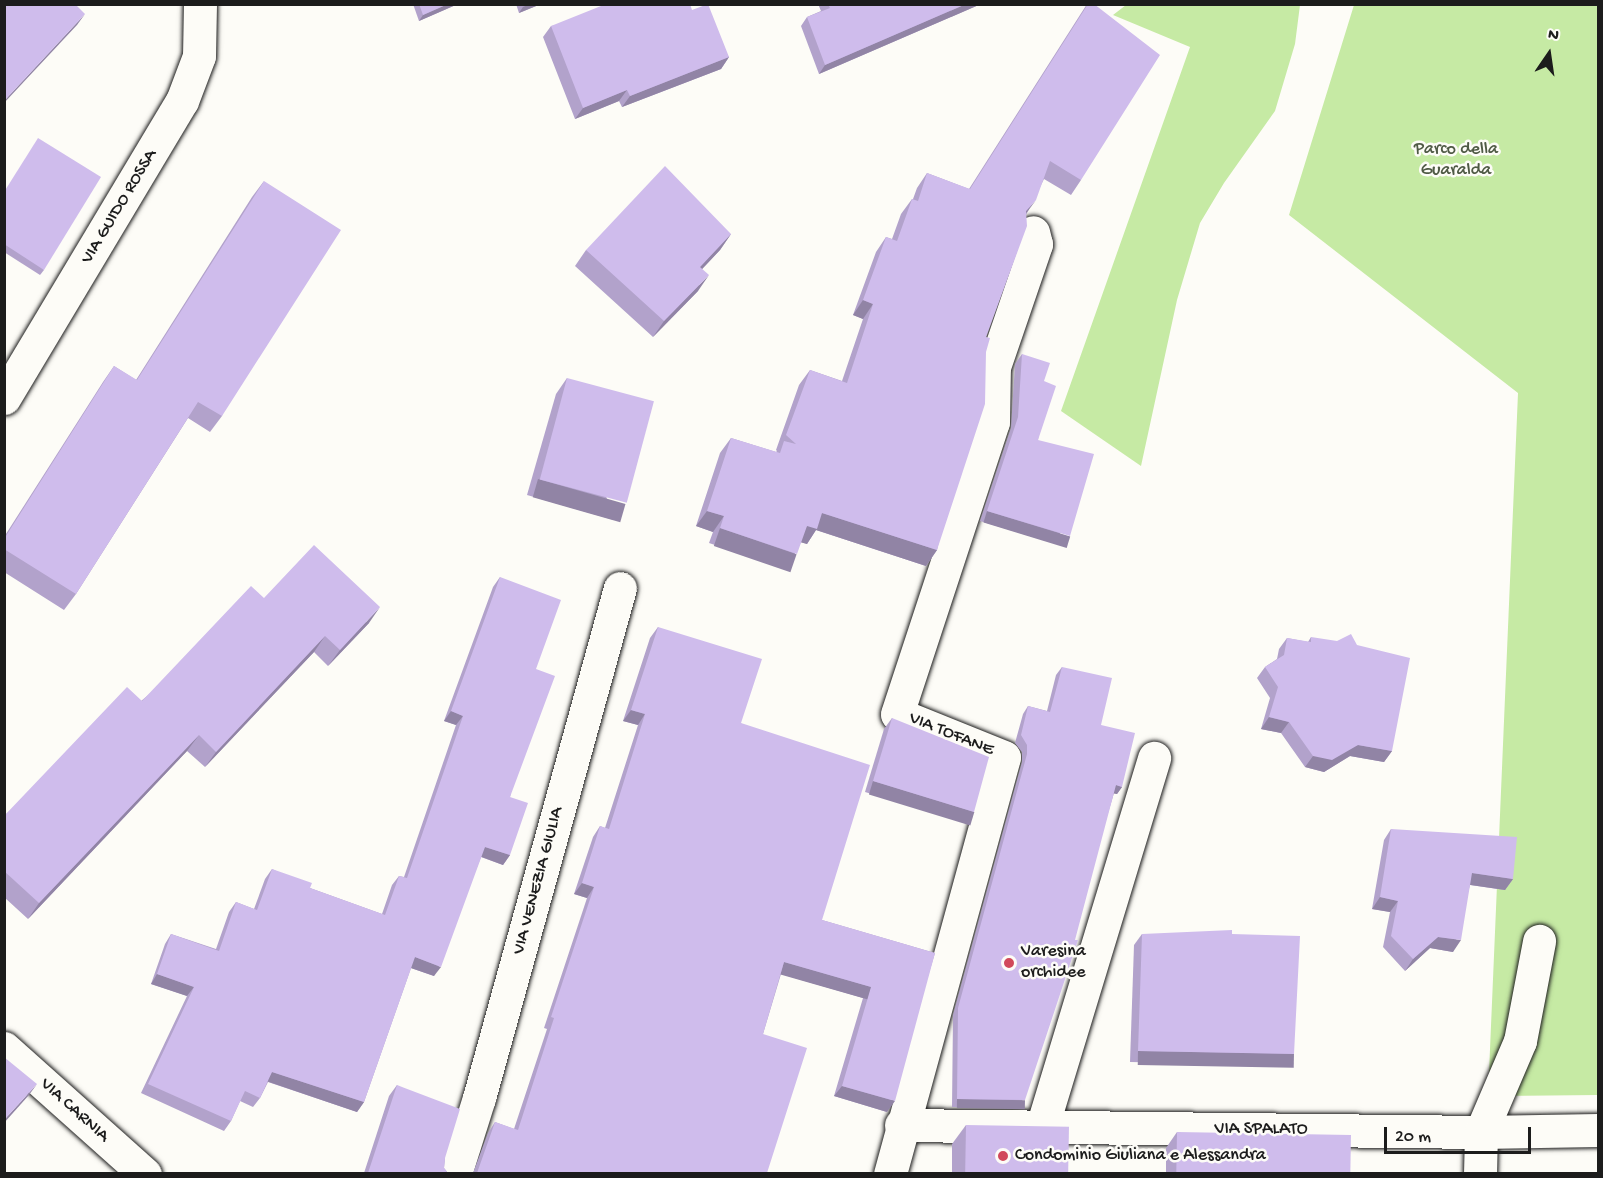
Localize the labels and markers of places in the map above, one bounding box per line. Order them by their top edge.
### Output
place label: Varesina orchidee [1021,942,1086,984]
marker: Varesina orchidee [1002,956,1016,970]
place label: Condominio Giuliana e Alessandra [1015,1145,1266,1167]
marker: Condominio Giuliana e Alessandra [996,1149,1010,1163]

